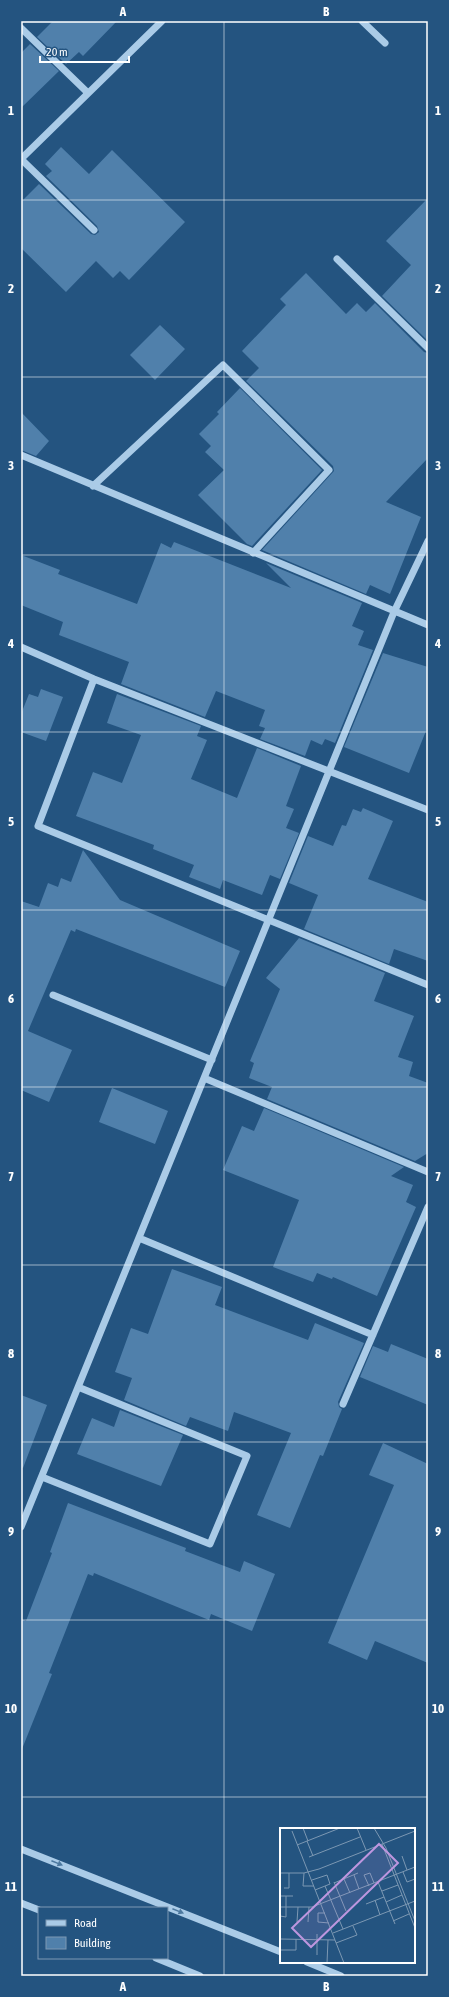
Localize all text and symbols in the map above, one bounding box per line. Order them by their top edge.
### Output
text: A [119,4,127,19]
text: B [323,4,330,19]
scale bar [40,38,129,64]
text: 20 m [46,45,68,59]
text: 1 [8,103,14,118]
text: 1 [435,103,441,118]
text: 2 [8,281,14,296]
text: 2 [435,281,441,296]
text: 3 [8,458,14,473]
text: 3 [435,458,441,473]
text: 4 [7,636,14,651]
text: 4 [434,636,441,651]
text: 5 [8,814,14,829]
text: 5 [435,814,441,829]
text: 6 [8,991,14,1006]
text: 6 [435,991,441,1006]
text: 7 [8,1169,14,1184]
text: 7 [435,1169,441,1184]
text: 8 [8,1346,14,1361]
text: 8 [435,1346,441,1361]
text: 9 [8,1524,14,1539]
text: 9 [435,1524,441,1539]
text: 10 [5,1701,17,1716]
text: 10 [432,1701,444,1716]
inset map [280,1828,415,1963]
one-way arrow [52,1860,63,1866]
text: 11 [5,1879,17,1894]
text: 11 [432,1879,444,1894]
legend [38,1907,168,1959]
one-way arrow [173,1908,184,1914]
text: Road [74,1916,97,1930]
text: Building [74,1936,112,1950]
text: A [119,1979,127,1994]
text: B [323,1979,330,1994]

